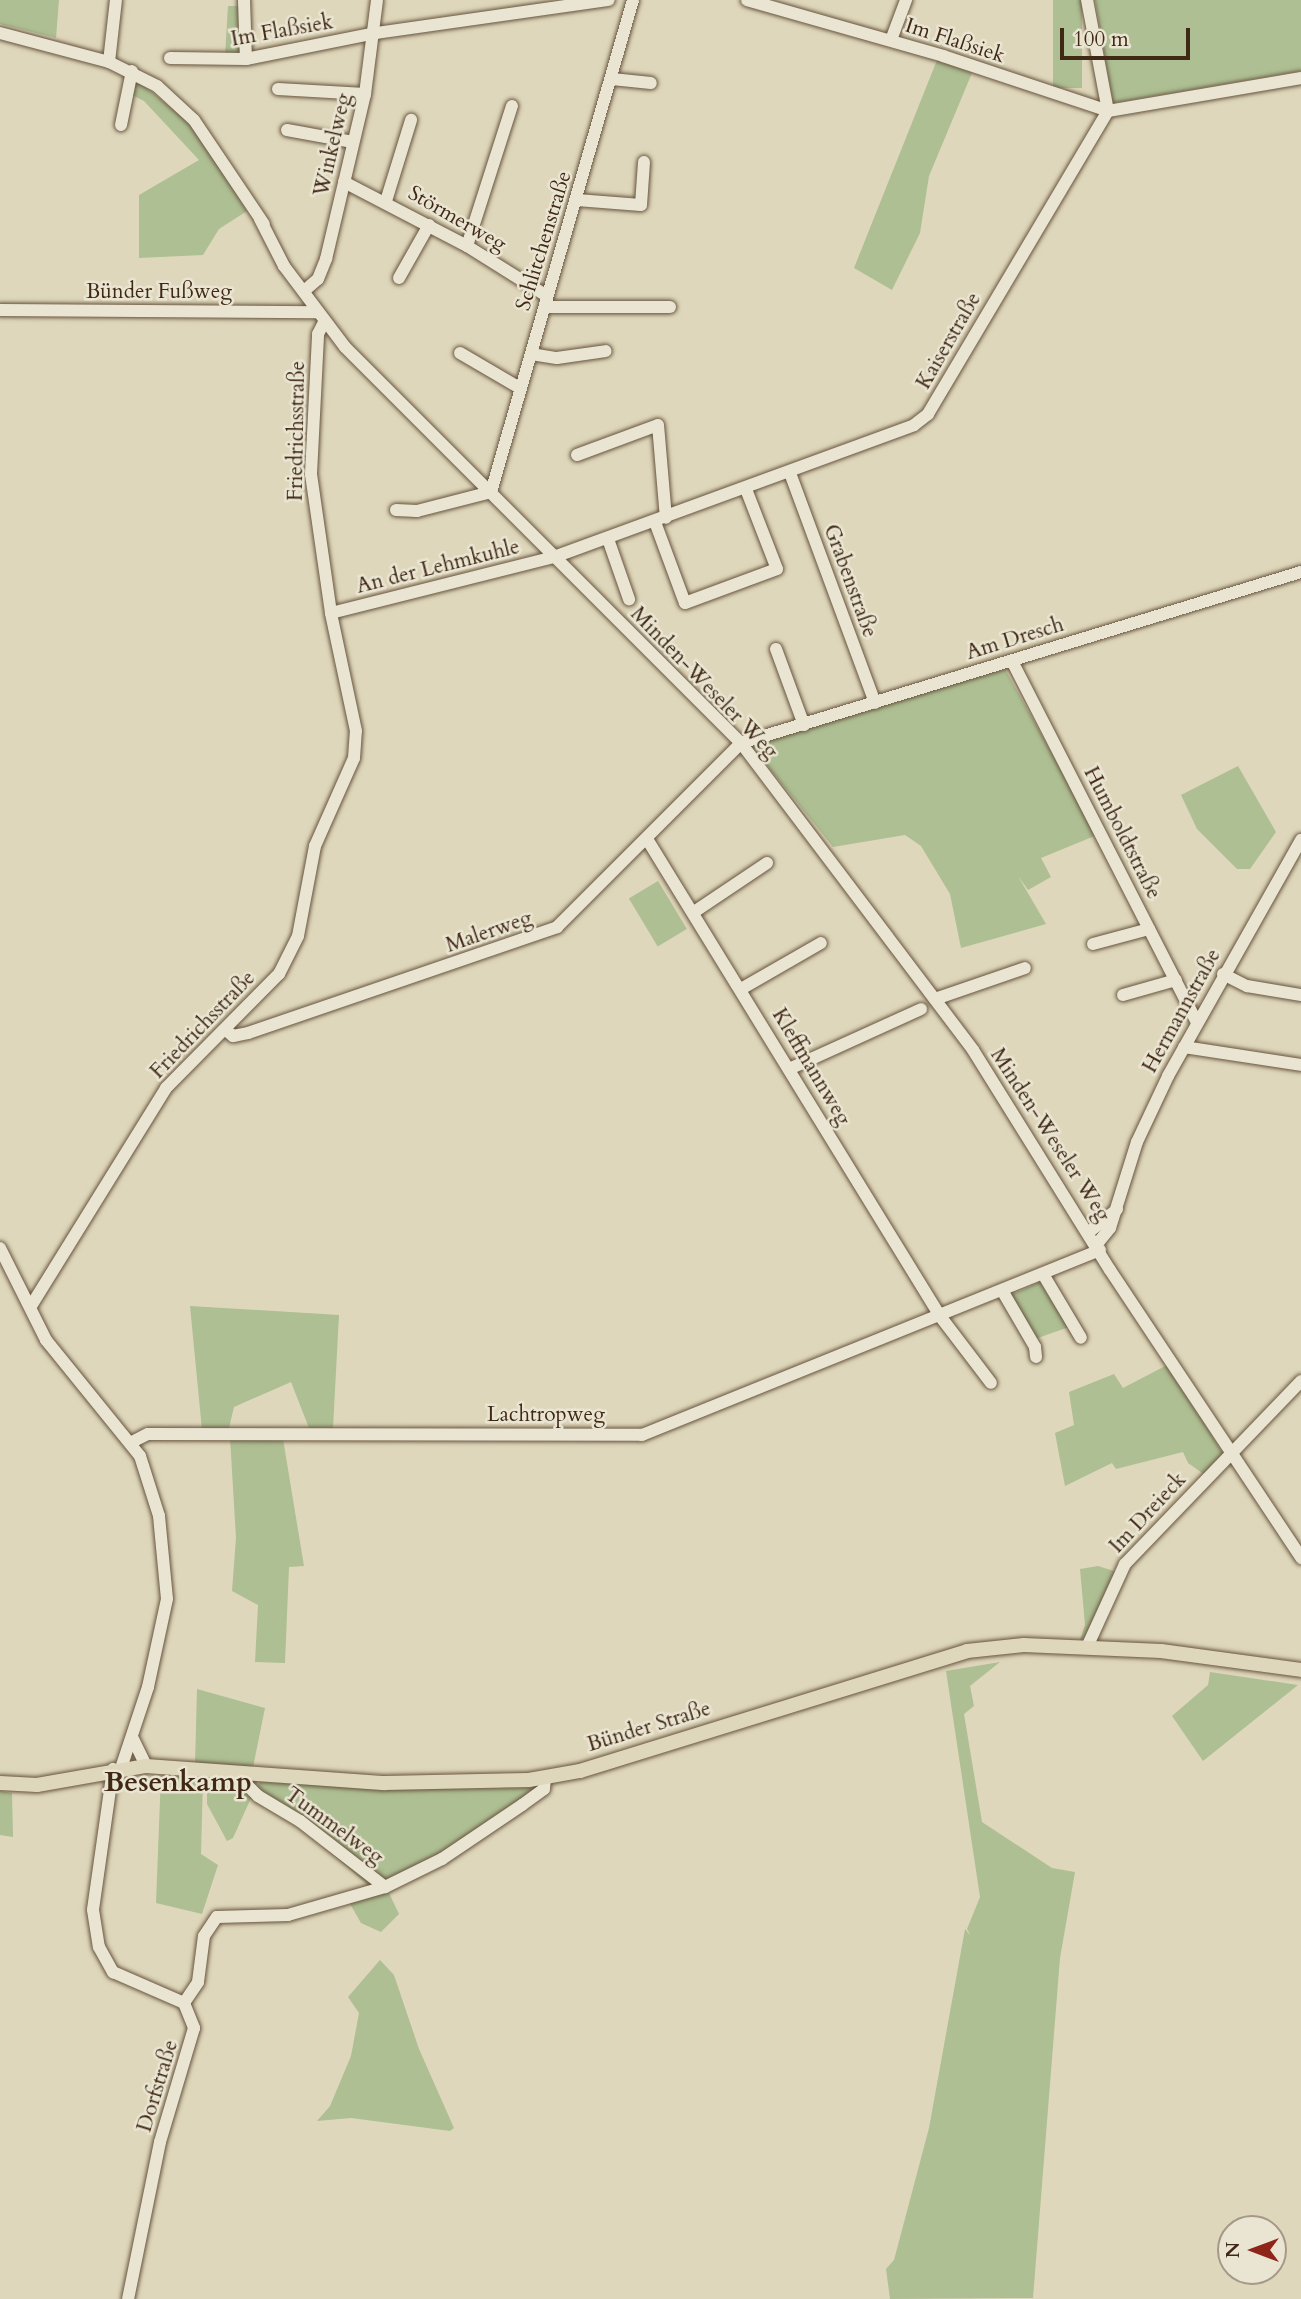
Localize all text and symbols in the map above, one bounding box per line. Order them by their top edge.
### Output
street label: Im Flaßsiek [229,10,335,52]
street label: Im Flaßsiek [902,13,1008,69]
scale bar [1063,14,1192,58]
text: 100 m [1073,25,1129,54]
street label: Winkelweg [309,91,357,199]
street label: Schlitchenstraße [511,168,577,314]
street label: Störmerweg [403,181,511,257]
street label: Bünder Fußweg [86,279,232,305]
street label: Kaiserstraße [911,288,987,394]
street label: Friedrichsstraße [283,361,311,501]
street label: Grabenstraße [818,521,882,641]
street label: An der Lehmkuhle [354,535,522,599]
street label: Minden-Weseler Weg [625,602,783,764]
street label: Am Dresch [963,612,1067,666]
street label: Humboldtstraße [1078,763,1166,903]
street label: Malerweg [443,906,535,958]
street label: Hermannstraße [1138,945,1226,1077]
street label: Friedrichsstraße [145,966,261,1084]
street label: Kleffmannweg [766,1004,856,1130]
street label: Minden-Weseler Weg [985,1044,1115,1226]
street label: Lachtropweg [487,1402,605,1428]
street label: Im Dreieck [1104,1467,1192,1559]
street label: Bünder Straße [584,1696,714,1758]
district label: Besenkamp [104,1765,252,1799]
street label: Tummelweg [280,1782,388,1870]
street label: Dorfstraße [132,2037,184,2135]
north arrow [1217,2215,1287,2285]
text: N [1220,2242,1246,2258]

